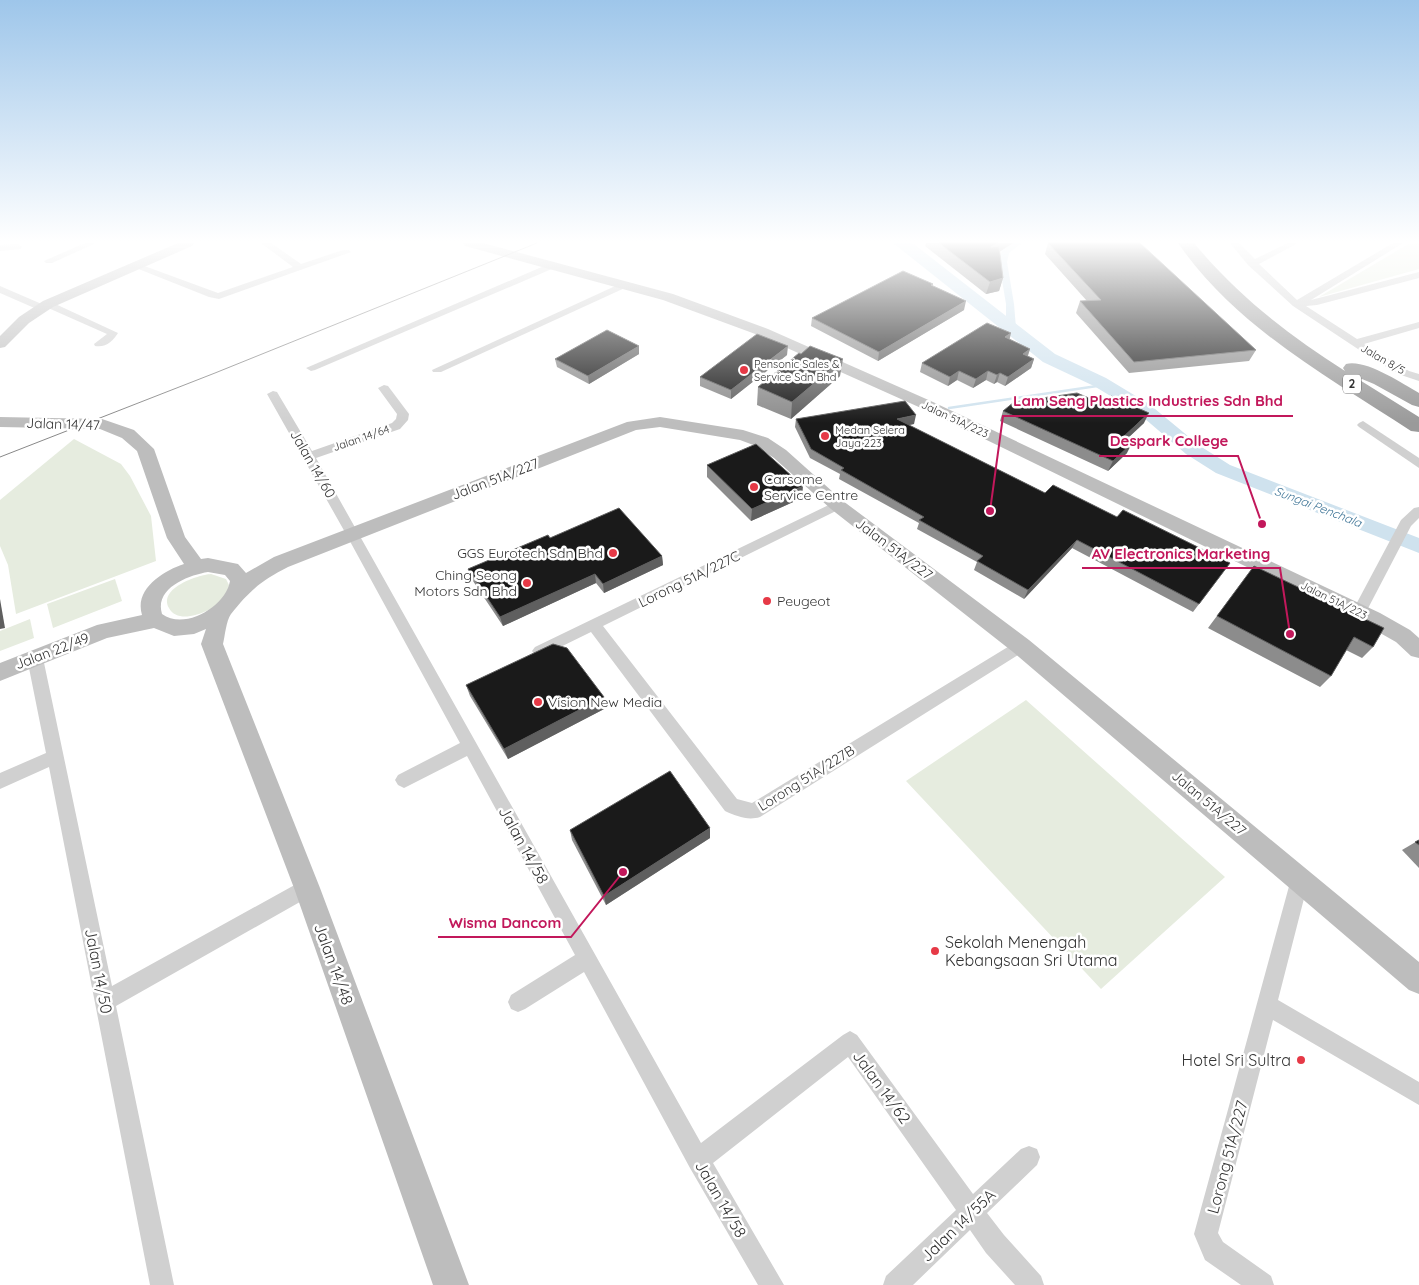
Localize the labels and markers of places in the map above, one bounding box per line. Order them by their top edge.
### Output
place label: Pensonic Sales & Service Sdn Bhd [754,357,840,384]
marker: Pensonic Sales & Service Sdn Bhd [738,364,750,376]
callout: Lam Seng Plastics Industries Sdn Bhd [1003,386,1293,416]
place label: Medan Selera Jaya 223 [835,423,905,450]
callout: Despark College [1099,426,1238,456]
marker: Medan Selera Jaya 223 [819,430,831,442]
place label: Carsome Service Centre [764,470,858,504]
marker: Carsome Service Centre [748,481,760,493]
callout: AV Electronics Marketing [1082,538,1280,568]
place label: GGS Eurotech Sdn Bhd [457,544,603,562]
marker: GGS Eurotech Sdn Bhd [607,547,619,559]
place label: Ching Seong Motors Sdn Bhd [414,566,517,600]
marker: Ching Seong Motors Sdn Bhd [521,577,533,589]
place label: Peugeot [777,592,831,610]
marker: Peugeot [761,595,773,607]
place label: Vision New Media [548,693,662,711]
marker: Vision New Media [532,696,544,708]
callout: Wisma Dancom [438,907,571,937]
place label: Sekolah Menengah Kebangsaan Sri Utama [945,932,1118,970]
marker: Sekolah Menengah Kebangsaan Sri Utama [929,945,941,957]
place label: Hotel Sri Sultra [1182,1050,1291,1070]
marker: Hotel Sri Sultra [1295,1054,1307,1066]

